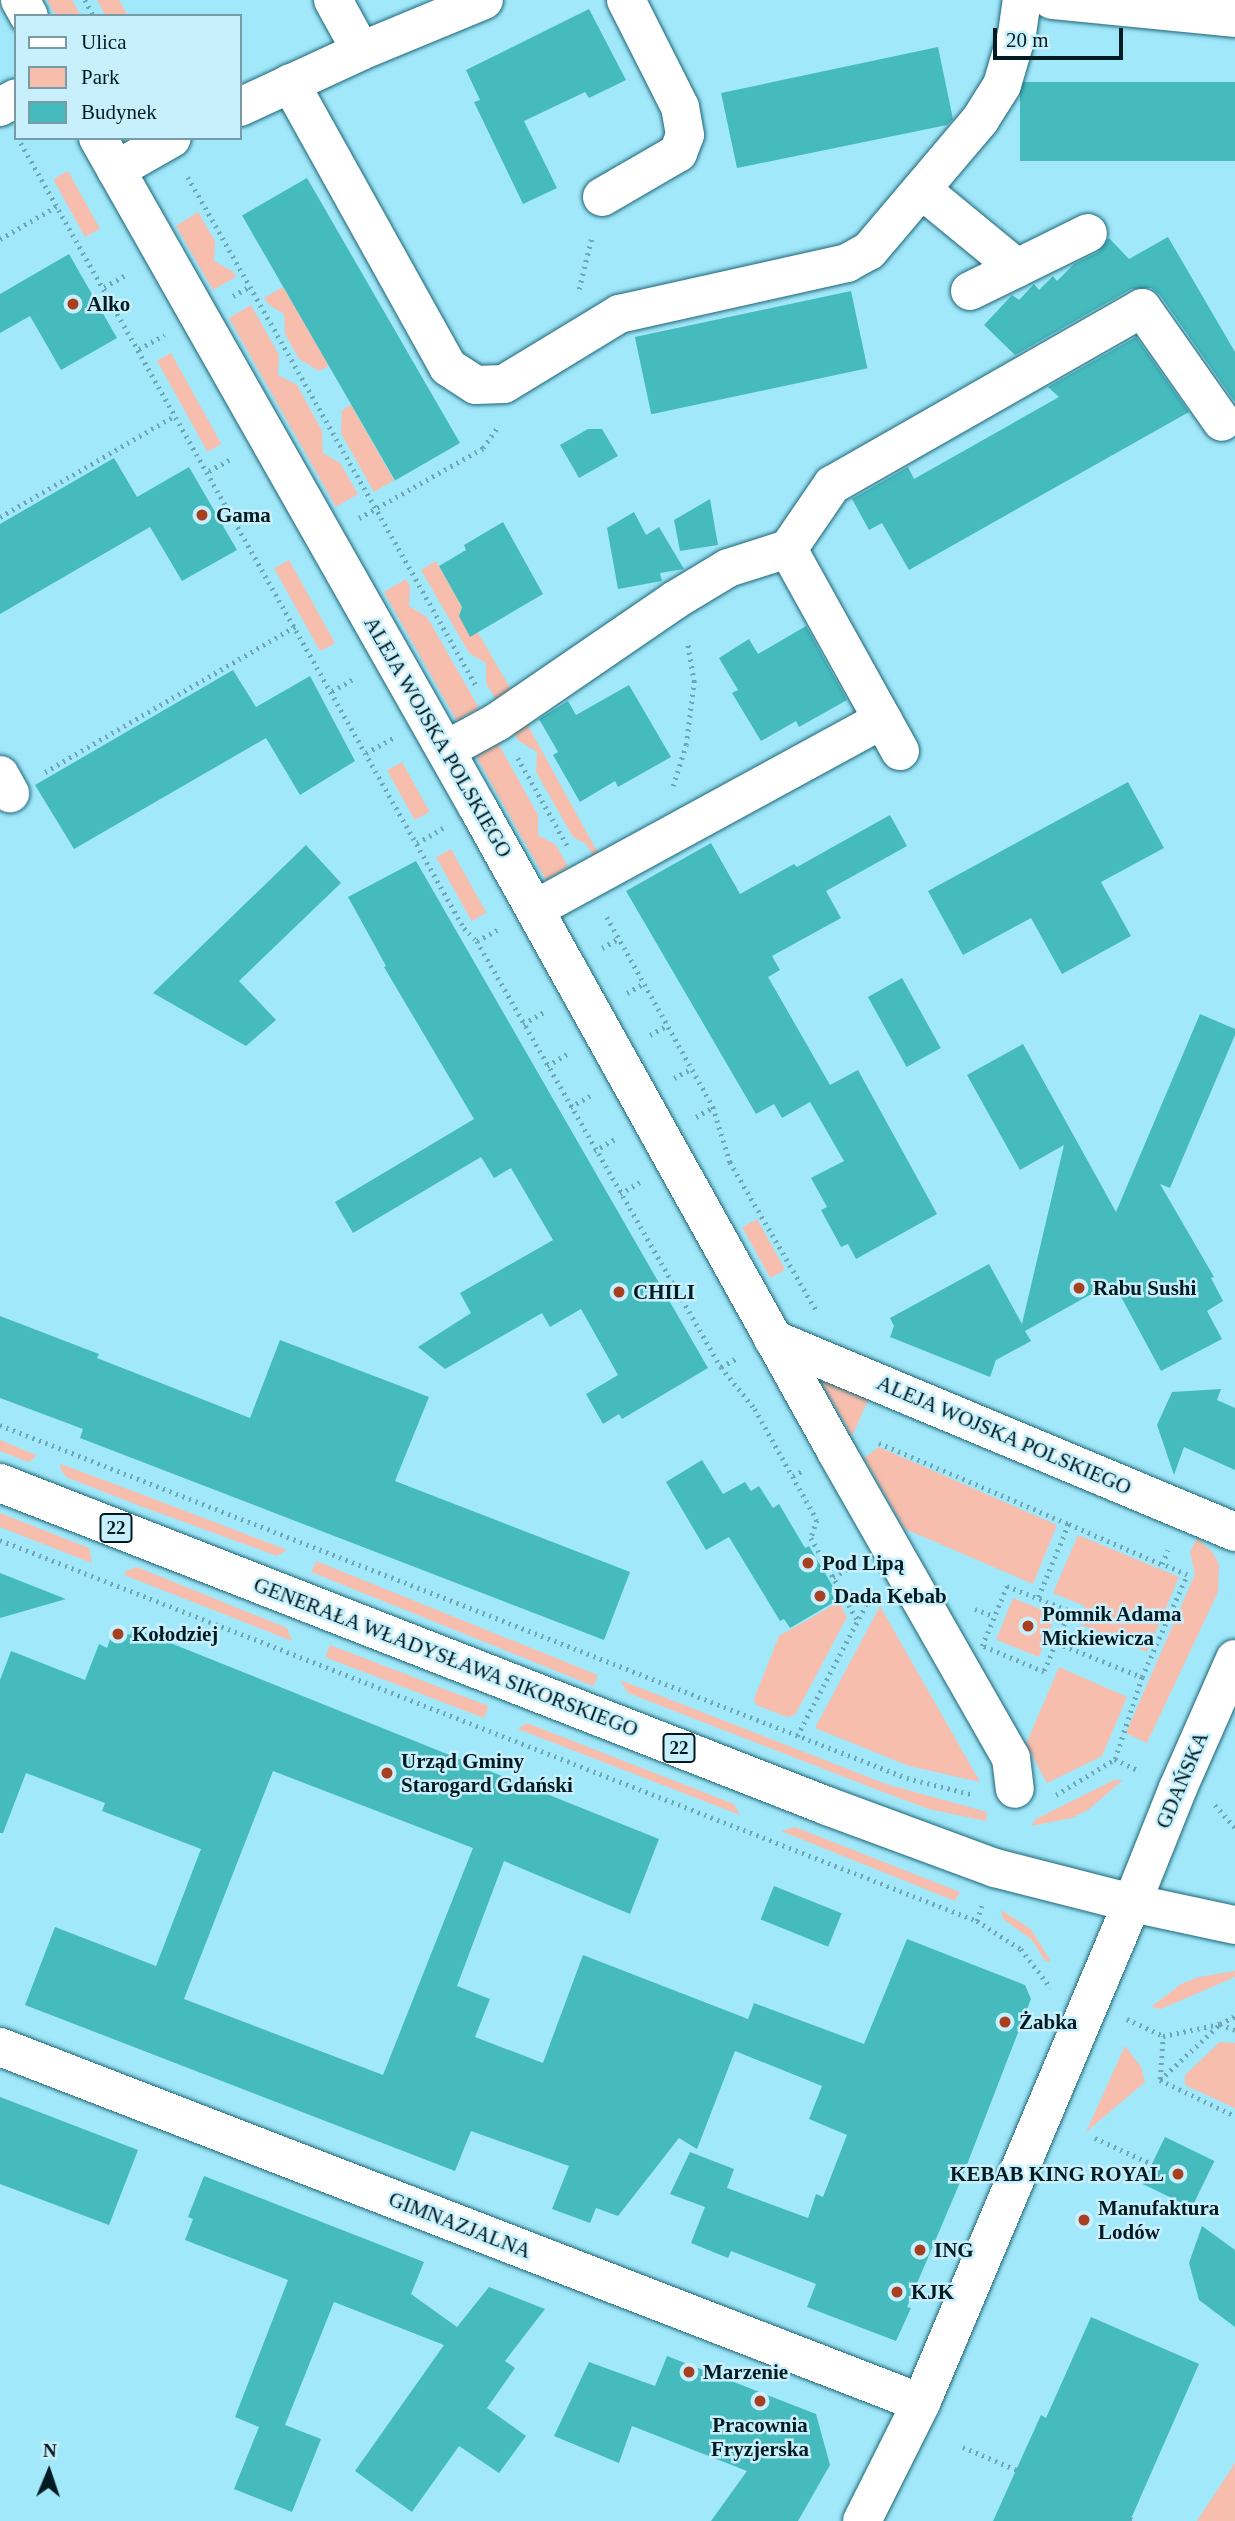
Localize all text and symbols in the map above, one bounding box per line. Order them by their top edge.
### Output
legend [14,14,242,140]
scale bar [997,14,1126,58]
text: 20 m [1006,28,1049,52]
text: Ulica [81,30,126,54]
text: Park [81,65,120,89]
text: Budynek [81,100,157,124]
place label: Alko [87,291,130,317]
marker: Alko [65,296,81,312]
place label: Gama [216,502,271,528]
marker: Gama [194,507,210,523]
street label: ALEJA WOJSKA POLSKIEGO [358,611,518,863]
place label: Rabu Sushi [1093,1275,1196,1301]
place label: CHILI [633,1279,695,1305]
marker: Rabu Sushi [1071,1280,1087,1296]
marker: CHILI [611,1284,627,1300]
street label: ALEJA WOJSKA POLSKIEGO [872,1369,1136,1501]
road number: 22 [99,1512,134,1544]
place label: Pod Lipą [822,1550,904,1576]
marker: Pod Lipą [800,1555,816,1571]
street label: GENERAŁA WŁADYSŁAWA SIKORSKIEGO [249,1571,643,1743]
place label: Dada Kebab [834,1583,947,1609]
marker: Dada Kebab [812,1588,828,1604]
place label: Pomnik Adama Mickiewicza [1042,1601,1183,1651]
marker: Pomnik Adama Mickiewicza [1020,1618,1036,1634]
place label: Kołodziej [132,1621,218,1647]
marker: Kołodziej [110,1626,126,1642]
street label: GDAŃSKA [1150,1728,1214,1832]
road number: 22 [662,1732,696,1764]
place label: Urząd Gminy Starogard Gdański [401,1748,573,1798]
marker: Urząd Gminy Starogard Gdański [379,1765,395,1781]
place label: Żabka [1019,2009,1077,2035]
marker: Żabka [997,2014,1013,2030]
place label: KEBAB KING ROYAL [950,2161,1164,2187]
marker: KEBAB KING ROYAL [1170,2166,1186,2182]
street label: GIMNAZJALNA [385,2186,535,2264]
place label: Manufaktura Lodów [1098,2195,1219,2245]
marker: Manufaktura Lodów [1076,2212,1092,2228]
place label: ING [934,2237,974,2263]
marker: ING [912,2242,928,2258]
place label: KJK [911,2279,954,2305]
marker: KJK [889,2284,905,2300]
place label: Marzenie [703,2359,788,2385]
marker: Marzenie [681,2364,697,2380]
marker: Pracownia Fryzjerska [752,2393,768,2409]
place label: Pracownia Fryzjerska [711,2412,809,2462]
north arrow [14,2437,84,2507]
text: N [43,2440,57,2461]

